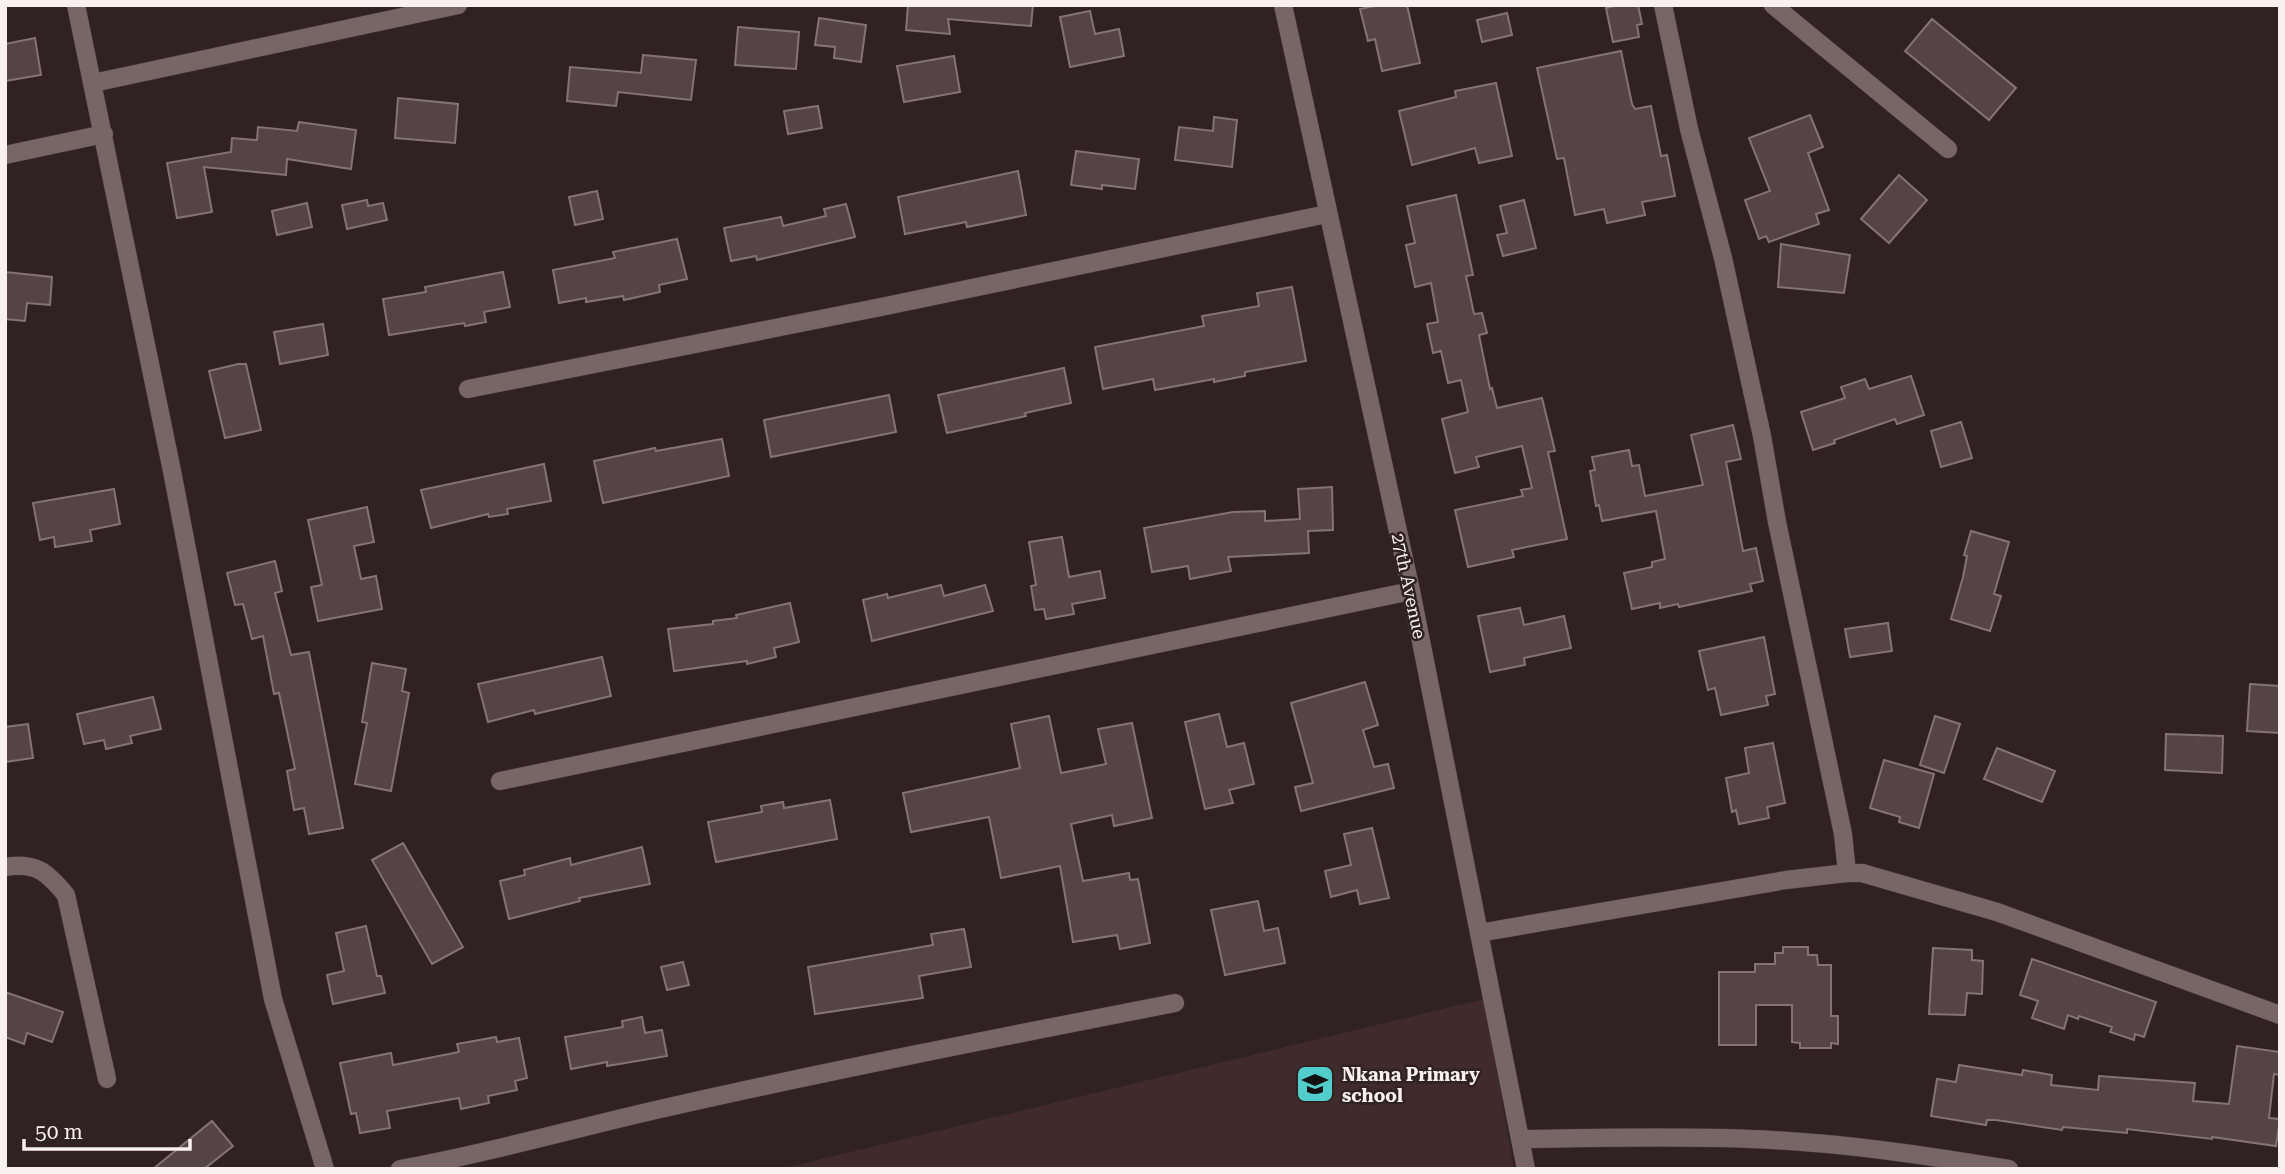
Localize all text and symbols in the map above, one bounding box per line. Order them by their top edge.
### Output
street label: 27th Avenue [1388,531,1430,641]
school or university icon: Nkana Primary school [1294,1063,1336,1105]
place label: Nkana Primary school [1342,1064,1480,1106]
scale bar [24,1108,191,1152]
text: 50 m [35,1120,83,1144]

